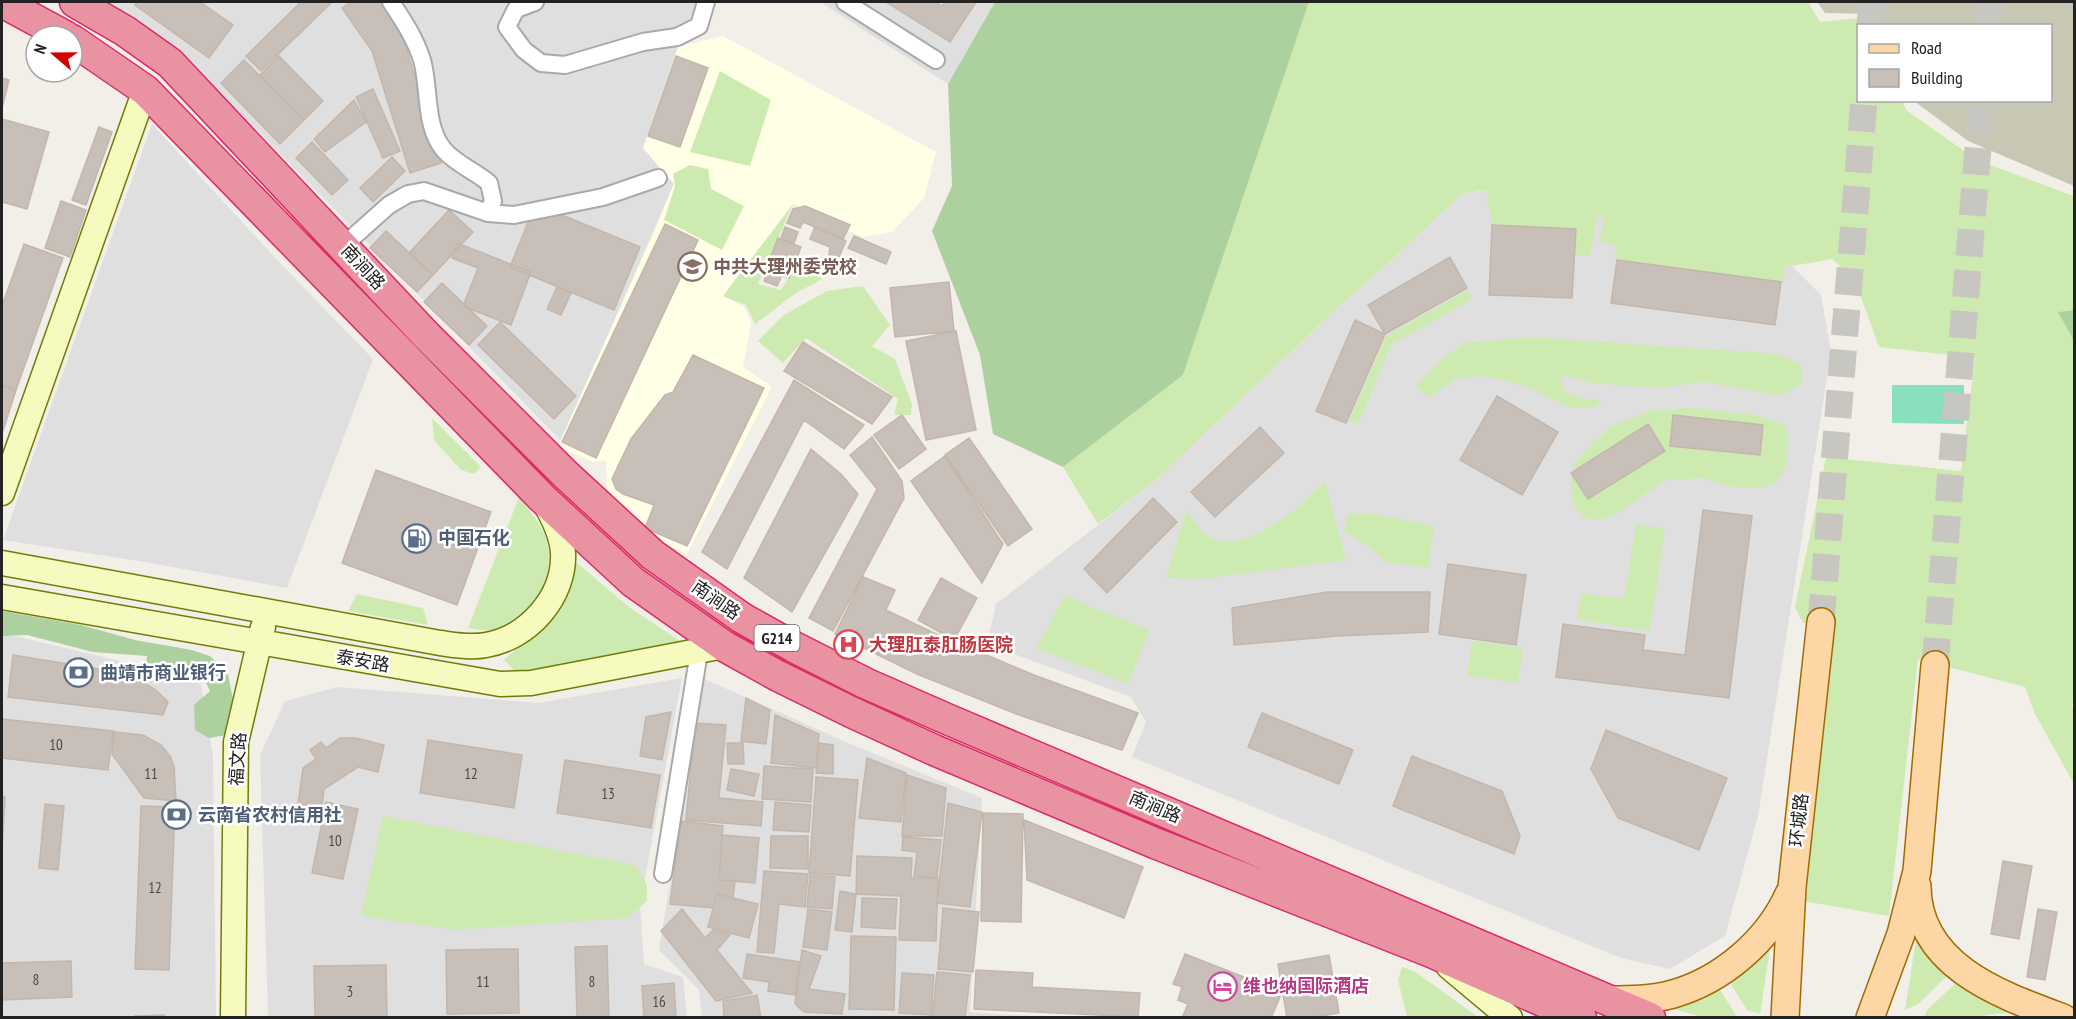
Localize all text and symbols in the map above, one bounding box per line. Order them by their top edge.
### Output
north arrow [24,24,84,84]
legend [1857,24,2052,102]
text: Road [1911,36,1942,59]
text: N [29,41,51,56]
text: Building [1911,66,1963,89]
street label: 南涧路 [337,239,390,294]
school or university icon: 中共大理州委党校 [676,251,708,283]
place label: 中共大理州委党校 [713,255,857,278]
fuel station icon: 中国石化 [401,522,433,554]
place label: 中国石化 [438,526,510,549]
street label: 南涧路 [688,575,745,624]
road number: G214 [754,625,800,651]
hospital icon: 大理肛泰肛肠医院 [832,629,864,661]
place label: 大理肛泰肛肠医院 [869,633,1013,656]
street label: 泰安路 [335,644,392,677]
bank icon: 曲靖市商业银行 [63,657,95,689]
place label: 曲靖市商业银行 [100,661,226,684]
street label: 福文路 [224,731,251,787]
house number: 10 [49,735,63,754]
house number: 11 [144,764,158,783]
house number: 12 [464,764,478,783]
house number: 13 [601,784,615,803]
street label: 南涧路 [1126,785,1185,828]
street label: 环城路 [1784,792,1813,848]
bank icon: 云南省农村信用社 [161,799,193,831]
place label: 云南省农村信用社 [198,803,342,826]
house number: 10 [328,831,342,850]
house number: 12 [148,878,162,897]
house number: 8 [33,970,39,989]
hotel icon: 维也纳国际酒店 [1206,970,1238,1002]
house number: 11 [476,972,490,991]
house number: 8 [589,972,595,991]
place label: 维也纳国际酒店 [1243,974,1369,997]
house number: 3 [347,982,353,1001]
house number: 16 [652,992,666,1011]

